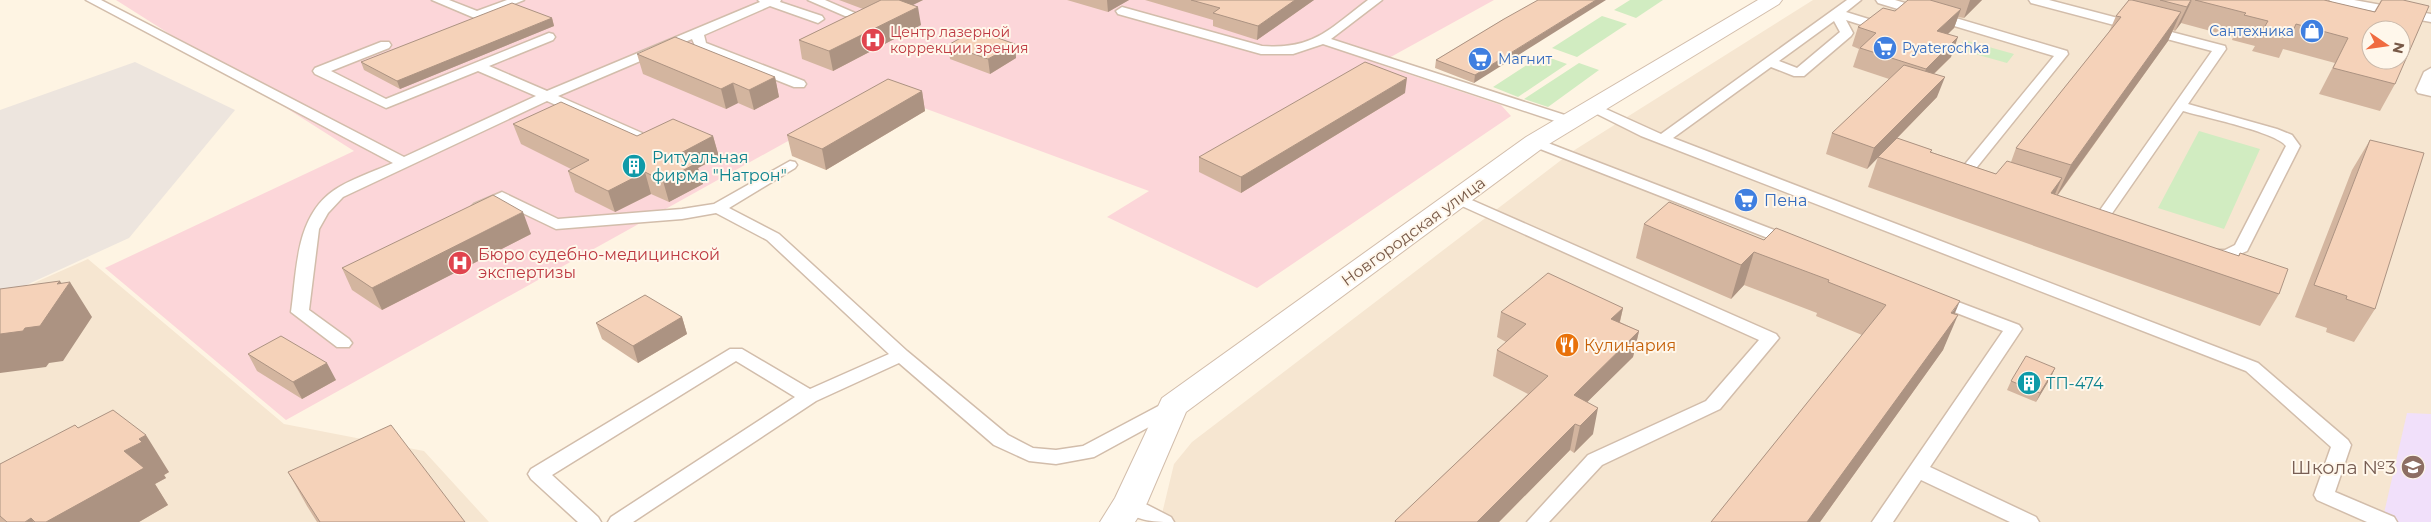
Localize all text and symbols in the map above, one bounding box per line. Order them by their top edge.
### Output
shop icon: Сантехника [2299,18,2325,44]
north arrow [2361,20,2411,70]
place label: Сантехника [2209,22,2294,40]
place label: Центр лазерной коррекции зрения [890,23,1029,57]
hospital icon: Центр лазерной коррекции зрения [860,27,886,53]
supermarket icon: Pyaterochka [1872,35,1898,61]
place label: Pyaterochka [1902,39,1989,57]
text: N [2389,40,2409,55]
supermarket icon: Магнит [1467,46,1493,72]
place label: Магнит [1498,50,1552,68]
place label: Ритуальная фирма "Натрон" [652,148,787,185]
building icon: Ритуальная фирма "Натрон" [621,153,647,179]
street label: Новгородская улица [1338,173,1489,290]
supermarket icon: Пена [1733,187,1759,213]
place label: Пена [1764,191,1807,210]
place label: Бюро судебно-медицинской экспертизы [478,245,720,282]
hospital icon: Бюро судебно-медицинской экспертизы [447,250,473,276]
restaurant icon: Кулинария [1554,332,1580,358]
place label: Кулинария [1584,336,1676,355]
building icon: ТП-474 [2016,370,2042,396]
place label: ТП-474 [2046,374,2104,393]
school or university icon: Школа №3 [2400,454,2426,480]
place label: Школа №3 [2291,456,2396,479]

